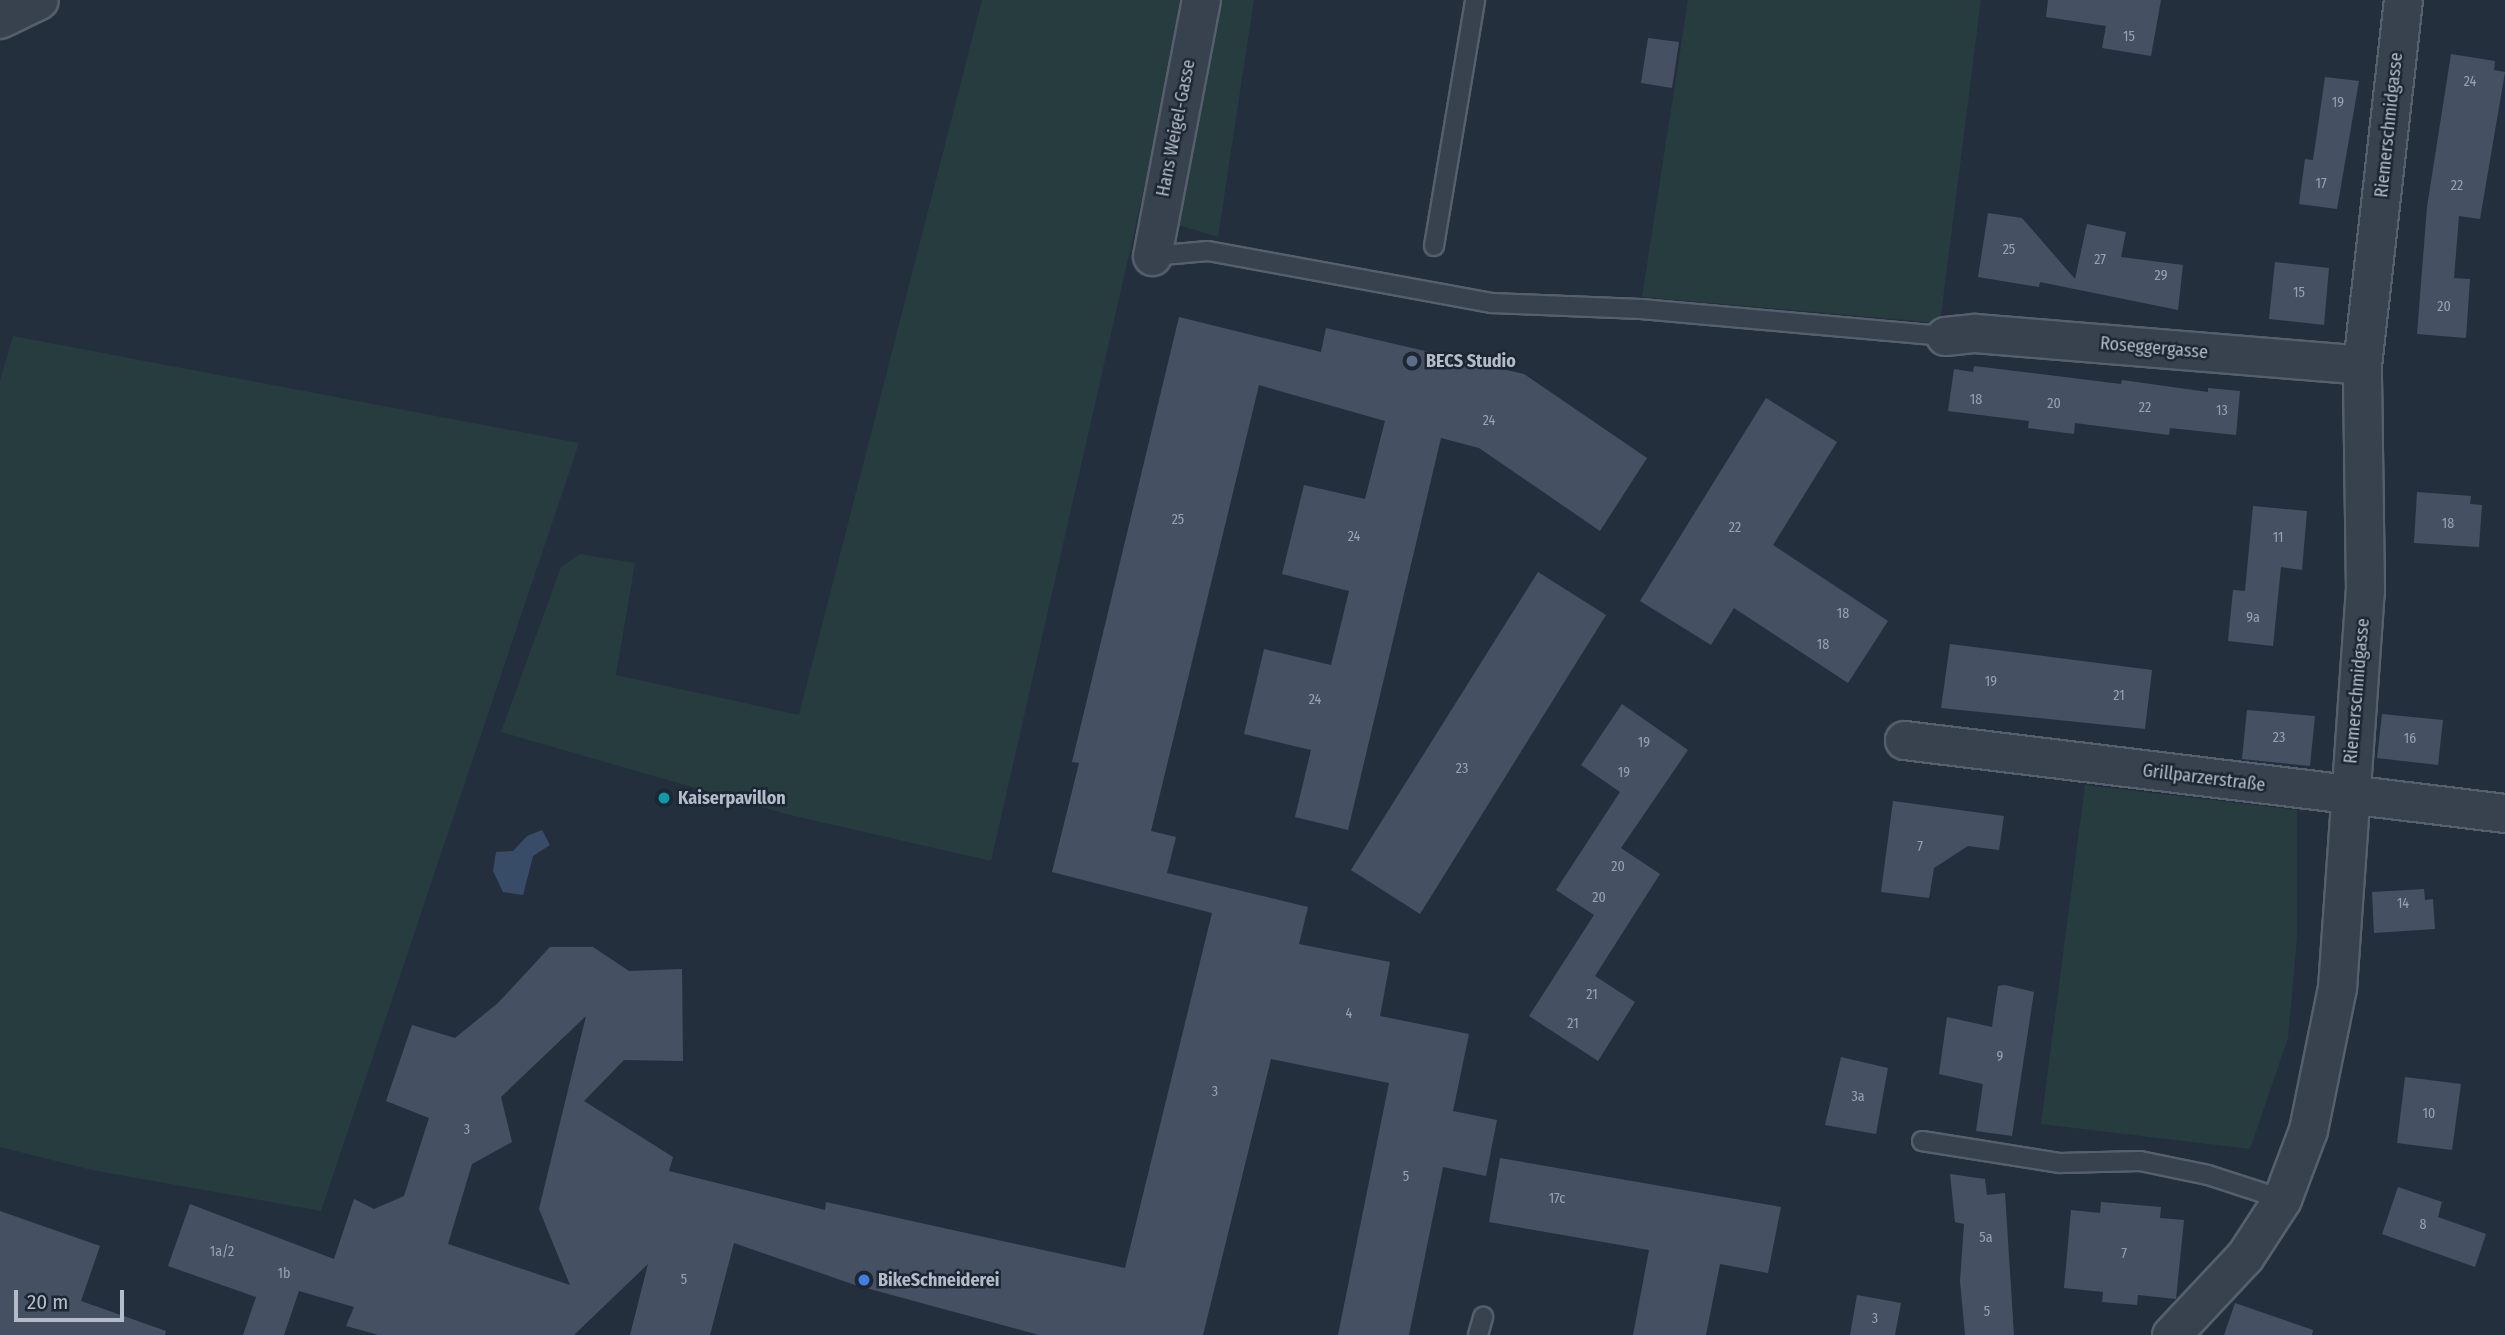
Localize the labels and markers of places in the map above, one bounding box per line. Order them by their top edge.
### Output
place label: BECS Studio [1426,350,1516,372]
marker: BECS Studio [1404,353,1420,369]
place label: Kaiserpavillon [678,787,786,809]
marker: Kaiserpavillon [656,790,672,806]
place label: BikeSchneiderei [878,1269,999,1291]
marker: BikeSchneiderei [856,1272,872,1288]

